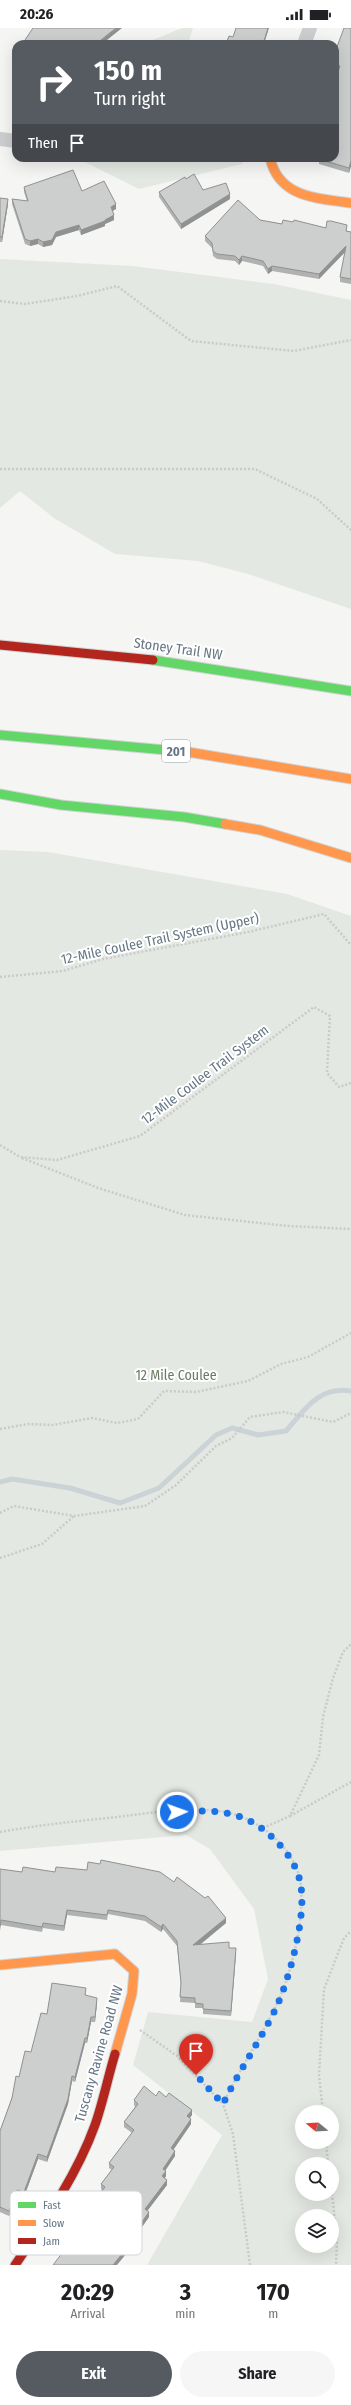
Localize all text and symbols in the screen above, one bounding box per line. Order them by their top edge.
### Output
text: 20:26 [20,5,53,23]
text: 150 m [94,54,162,87]
icon: right [28,56,80,108]
text: Turn right [94,88,166,110]
icon: arrive [66,132,88,154]
text: Then [28,134,58,152]
street label: Stoney Trail NW [133,634,224,664]
road number: 201 [162,740,190,762]
street label: 12-Mile Coulee Trail System (Upper) [60,910,260,968]
street label: 12-Mile Coulee Trail System [138,1021,272,1129]
park label: 12 Mile Coulee [135,1367,217,1384]
position arrow [156,1791,198,1833]
street label: Tuscany Ravine Road NW [71,1983,127,2124]
pin [179,2034,213,2075]
icon: arrive [185,2040,207,2062]
north arrow [295,2105,339,2149]
map controls [295,2105,339,2253]
button: search [295,2157,339,2201]
legend [10,2191,142,2255]
text: Fast [43,2199,61,2212]
button: layers [295,2209,339,2253]
text: Slow [43,2217,64,2230]
text: Jam [43,2235,60,2248]
text: 20:29 [61,2278,114,2306]
text: 3 [180,2278,191,2306]
text: 170 [257,2278,290,2306]
text: Arrival [70,2306,105,2321]
text: min [175,2306,195,2321]
text: m [268,2306,278,2321]
button: Exit [16,2351,172,2397]
button: Share [180,2351,335,2397]

